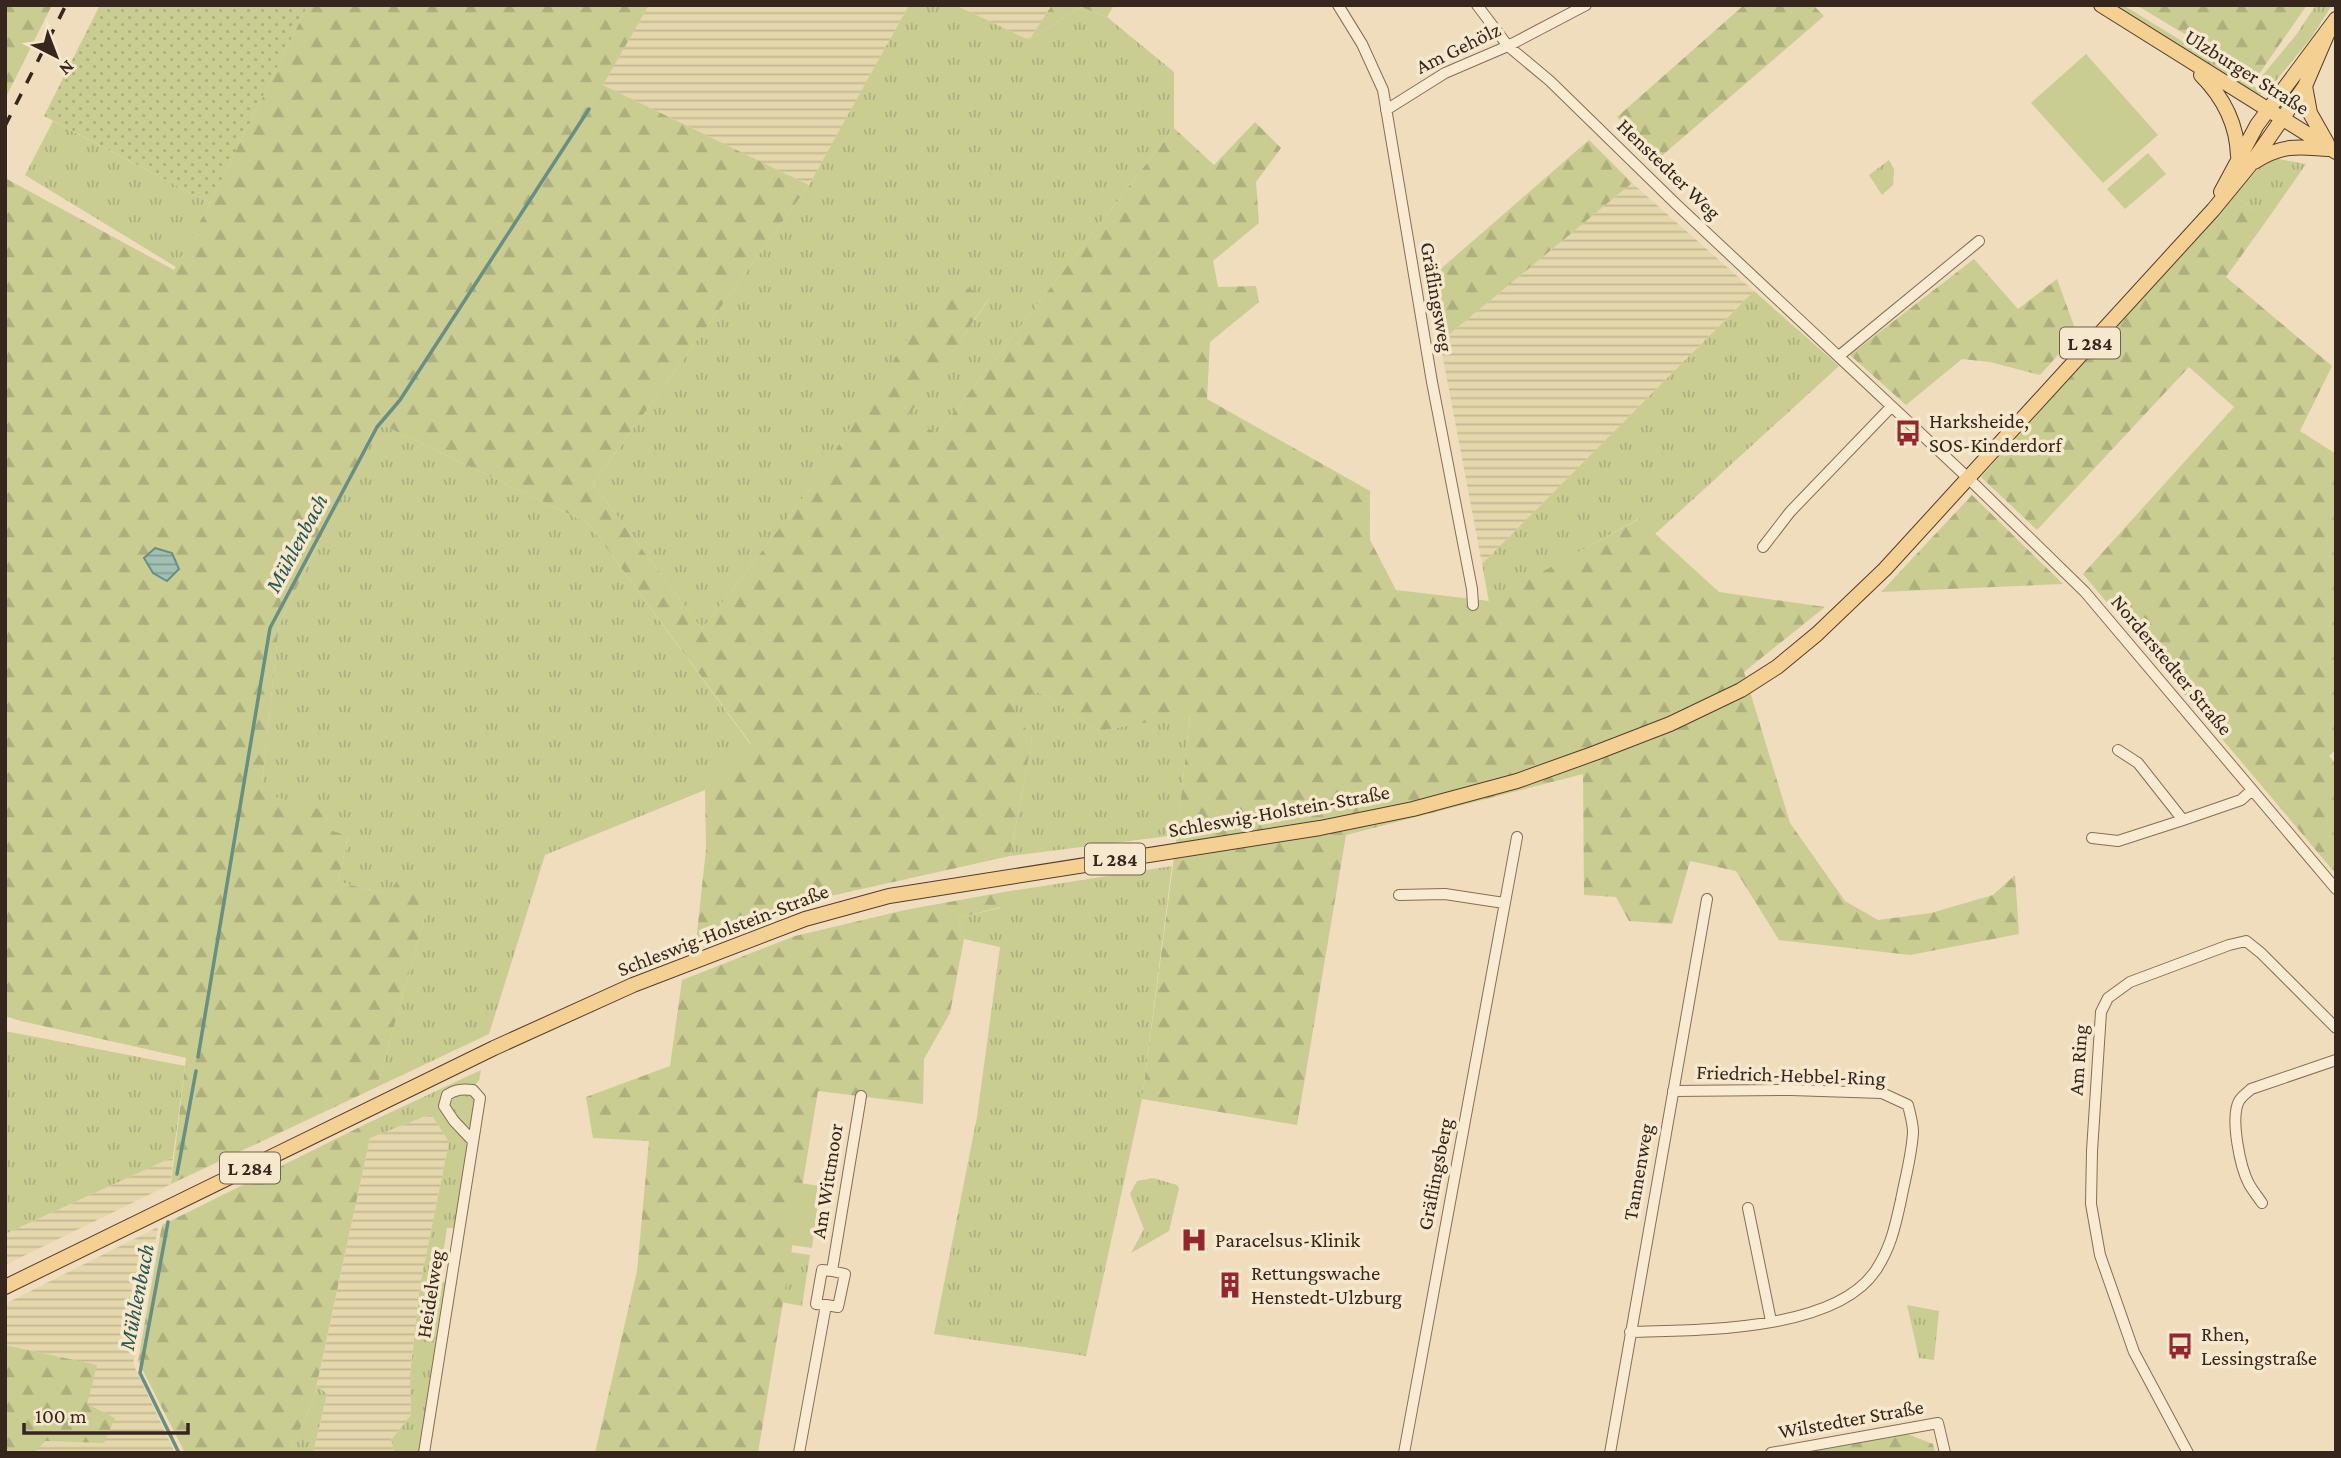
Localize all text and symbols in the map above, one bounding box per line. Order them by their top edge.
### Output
street label: Am Gehölz [1412,17,1504,79]
north arrow [21,21,91,91]
street label: Ulzburger Straße [2180,24,2314,120]
text: N [55,56,79,80]
street label: Henstedter Weg [1612,114,1726,224]
street label: Gräflingsweg [1416,240,1458,354]
road number: L 284 [2060,328,2120,358]
place label: Harksheide, SOS-Kinderdorf [1929,409,2064,457]
bus stop icon: Harksheide, SOS-Kinderdorf [1893,418,1923,448]
water label: Mühlenbach [259,489,333,598]
street label: Norderstedter Straße [2106,590,2238,740]
street label: Schleswig-Holstein-Straße [1167,780,1391,842]
road number: L 284 [1085,844,1145,874]
street label: Schleswig-Holstein-Straße [614,879,832,981]
street label: Am Ring [2064,1024,2092,1096]
street label: Friedrich-Hebbel-Ring [1696,1060,1886,1090]
street label: Gräflingsberg [1412,1116,1458,1232]
street label: Am Wittmoor [806,1121,848,1240]
street label: Tannenweg [1618,1122,1658,1222]
road number: L 284 [220,1152,280,1184]
hospital icon: Paracelsus-Klinik [1179,1225,1209,1255]
place label: Paracelsus-Klinik [1215,1228,1360,1252]
water label: Mühlenbach [113,1242,159,1353]
street label: Heidelweg [411,1248,449,1340]
place label: Rettungswache Henstedt-Ulzburg [1251,1261,1402,1309]
building icon: Rettungswache Henstedt-Ulzburg [1215,1270,1245,1300]
place label: Rhen, Lessingstraße [2201,1322,2317,1370]
bus stop icon: Rhen, Lessingstraße [2165,1331,2195,1361]
scale bar [24,1392,189,1436]
street label: Wilstedter Straße [1776,1394,1926,1444]
text: 100 m [35,1404,87,1428]

